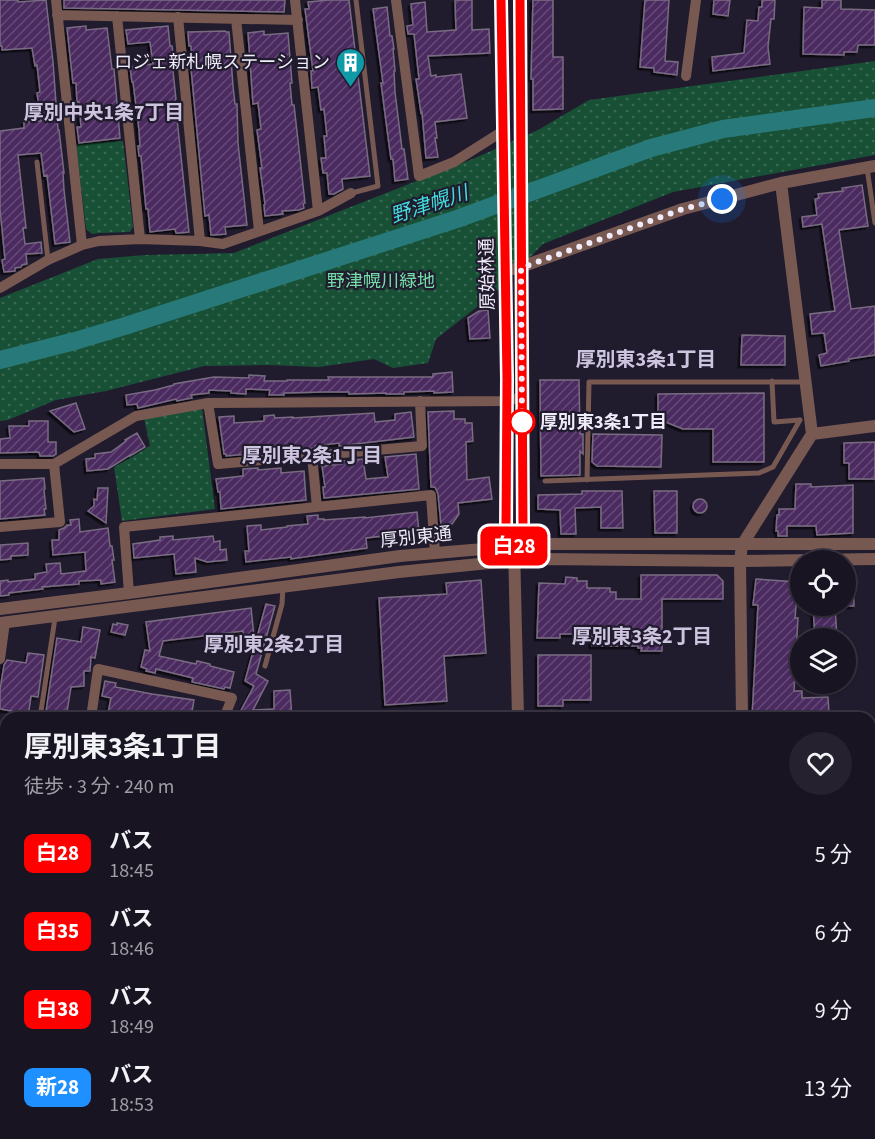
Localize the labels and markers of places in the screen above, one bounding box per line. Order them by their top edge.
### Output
building icon: ロジェ新札幌ステーション [335,46,367,88]
place label: ロジェ新札幌ステーション [114,50,330,75]
marker: 厚別東3条1丁目 [509,409,535,435]
place label: 厚別東3条1丁目 [540,410,667,435]

